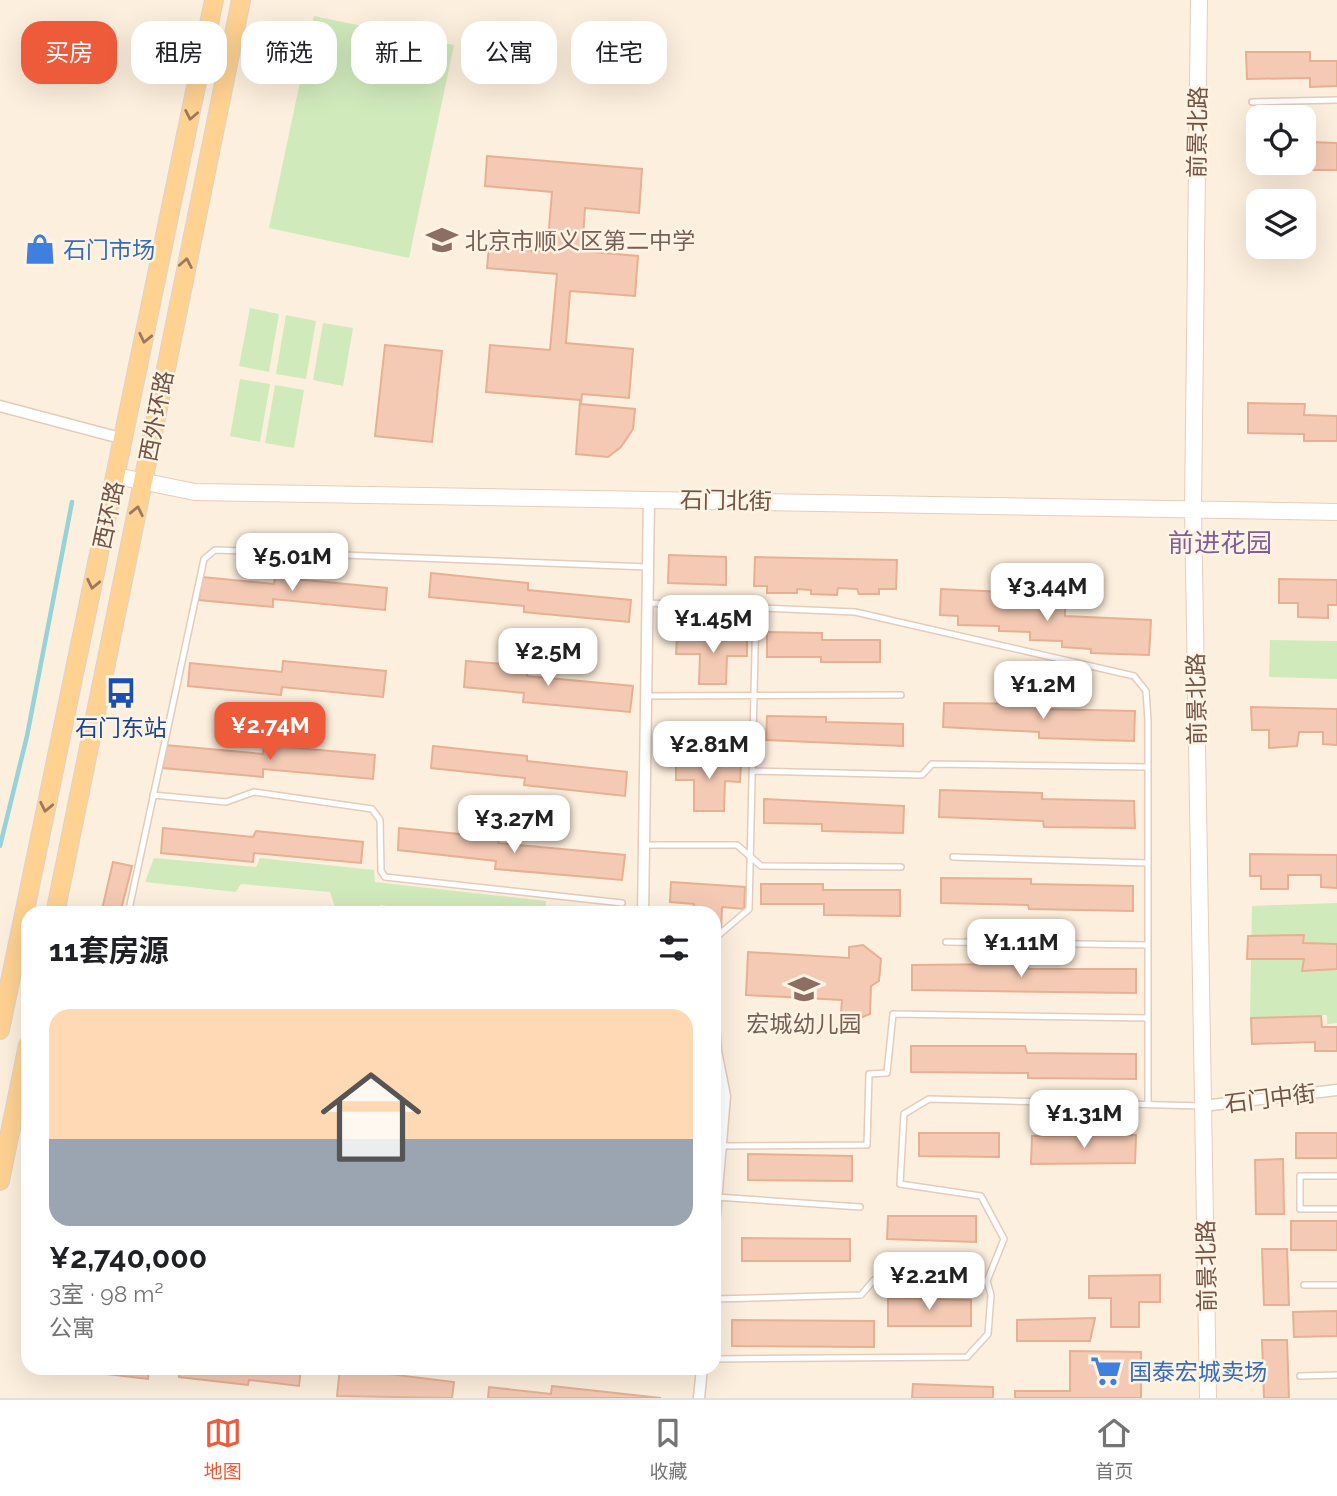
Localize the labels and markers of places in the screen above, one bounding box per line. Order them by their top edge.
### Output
school or university icon: 北京市顺义区第二中学 [425,223,459,257]
place label: 北京市顺义区第二中学 [465,227,695,254]
shop icon: 石门市场 [23,232,57,266]
place label: 石门市场 [63,236,155,263]
pin: ¥5.01M [235,534,349,593]
pin: ¥3.44M [990,564,1104,623]
pin: ¥1.45M [656,596,770,655]
pin: ¥2.5M [499,628,597,688]
pin: ¥1.2M [994,662,1092,721]
bus stop icon: 石门东站 [104,676,138,710]
pin: ¥2.74M [213,702,327,762]
place label: 石门东站 [75,714,167,741]
pin: ¥2.81M [652,722,766,781]
pin: ¥3.27M [457,796,571,855]
pin: ¥1.11M [964,920,1078,979]
school or university icon: 宏城幼儿园 [787,972,821,1006]
place label: 宏城幼儿园 [747,1010,862,1037]
pin: ¥1.31M [1027,1090,1141,1150]
pin: ¥2.21M [872,1252,986,1312]
supermarket icon: 国泰宏城卖场 [1089,1354,1123,1388]
place label: 国泰宏城卖场 [1129,1358,1267,1385]

